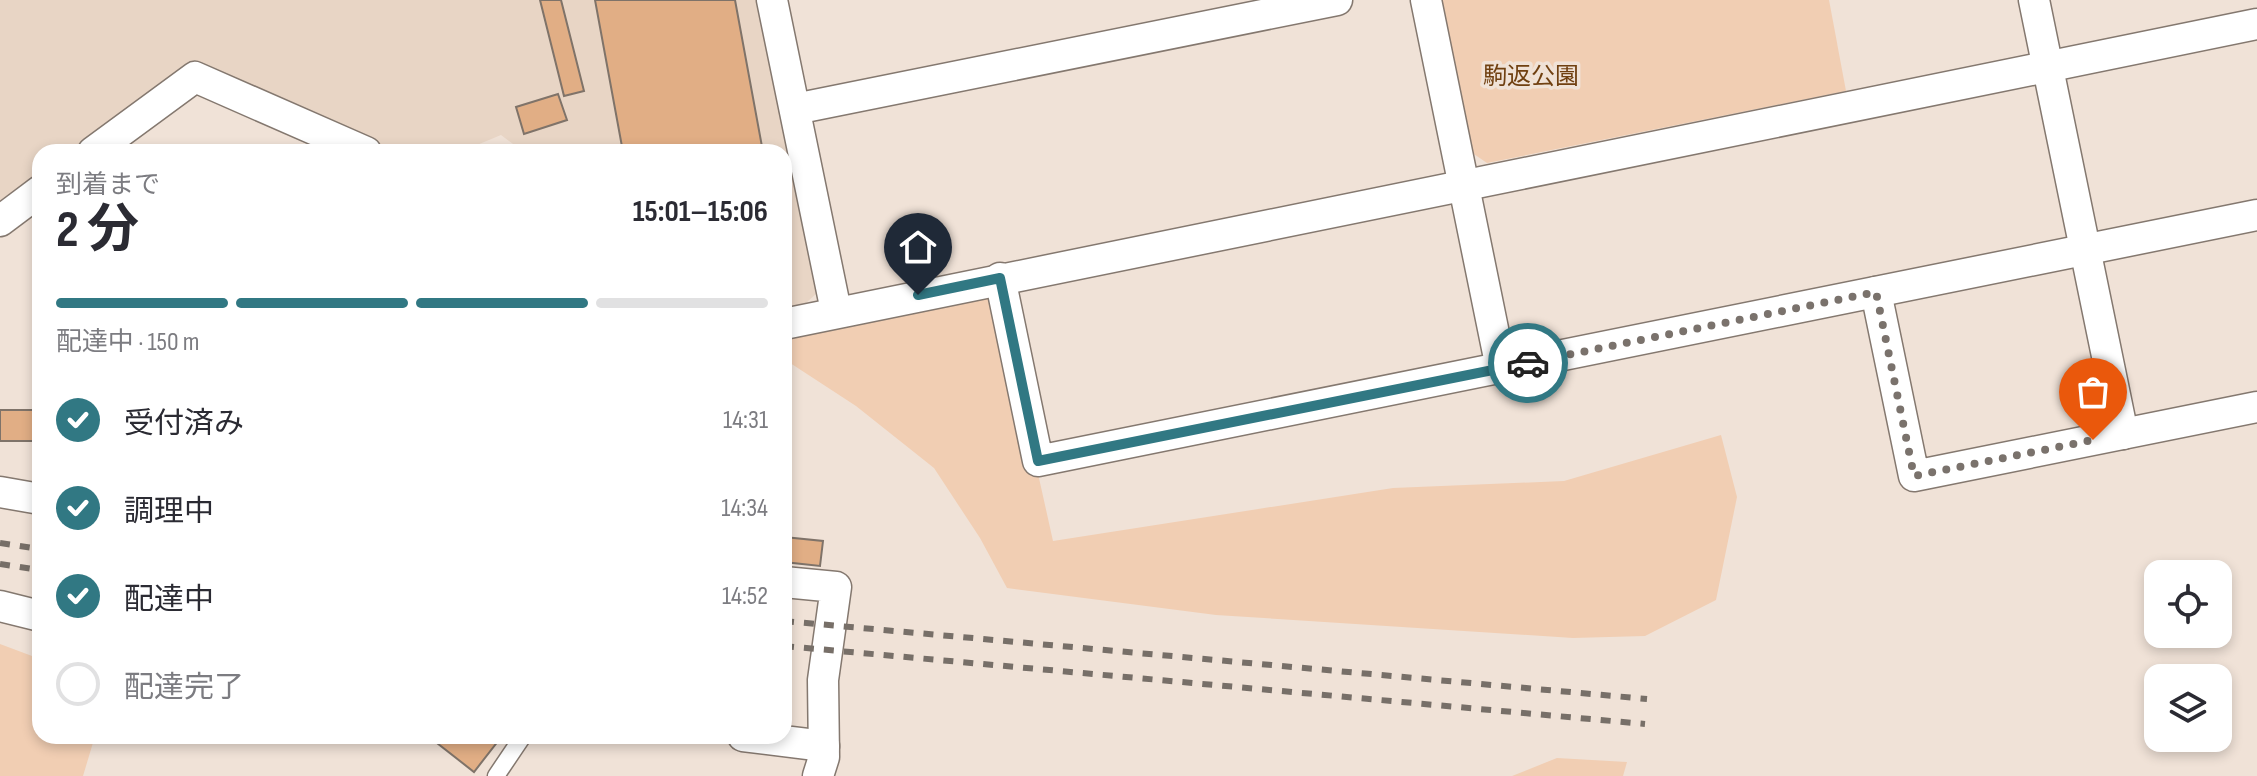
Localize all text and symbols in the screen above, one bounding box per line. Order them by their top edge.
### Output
park label: 駒返公園 [1483,62,1579,91]
text: 到着まで [56,170,160,201]
text: 15:01–15:06 [633,194,768,230]
text: 2 分 [56,199,139,262]
pin [884,213,952,295]
icon: home [896,225,940,269]
courier [1488,323,1568,403]
text: 配達中 · 150 m [56,327,199,358]
icon: car [1506,341,1550,385]
pin [2059,358,2127,440]
icon: bag [2071,370,2115,414]
icon: check [56,398,100,442]
text: 14:31 [723,405,768,436]
text: 受付済み [124,406,244,442]
icon: check [56,486,100,530]
text: 14:34 [721,493,768,524]
text: 調理中 [124,494,214,530]
map controls [2144,560,2232,752]
button: locate [2144,560,2232,648]
icon: check [56,574,100,618]
text: 14:52 [722,581,768,612]
text: 配達中 [124,582,214,618]
button: layers [2144,664,2232,752]
text: 配達完了 [124,670,244,706]

